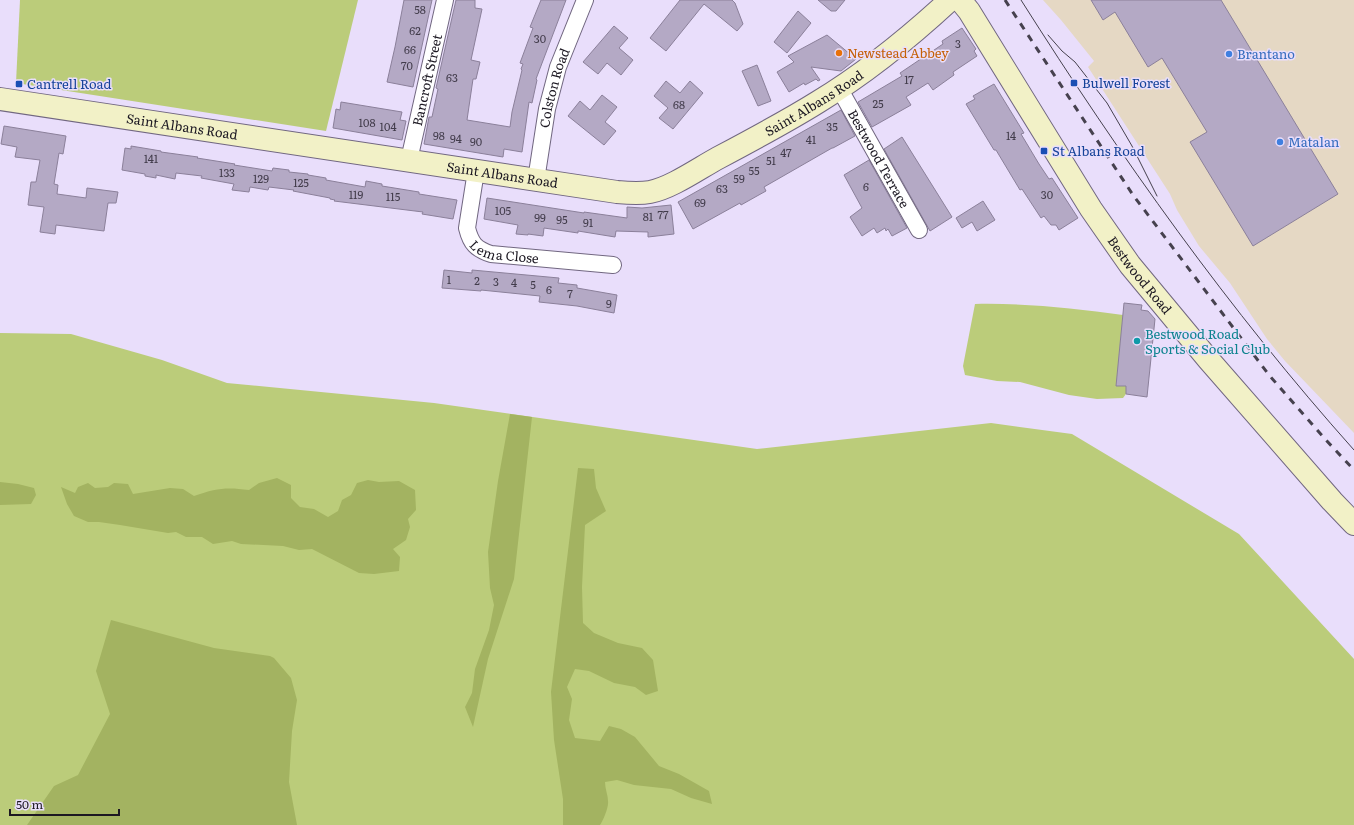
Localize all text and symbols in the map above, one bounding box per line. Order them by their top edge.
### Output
house number: 58 [414,1,426,17]
house number: 62 [409,22,421,38]
house number: 30 [534,30,546,46]
street label: Bancroft Street [407,31,446,128]
house number: 3 [955,35,961,51]
house number: 66 [404,41,416,57]
place label: Newstead Abbey [847,43,949,62]
place label: Brantano [1237,44,1295,63]
street label: Colston Road [534,45,574,129]
marker: Newstead Abbey [834,48,844,58]
marker: Brantano [1224,49,1234,59]
house number: 70 [401,57,413,73]
street label: Saint Albans Road [761,65,867,140]
house number: 63 [446,69,458,85]
house number: 17 [904,71,914,87]
place label: Bulwell Forest [1082,73,1171,92]
place label: Cantrell Road [27,74,111,93]
marker: Bulwell Forest [1069,78,1079,88]
marker: Cantrell Road [14,79,24,89]
house number: 25 [872,95,884,111]
house number: 68 [673,96,685,112]
street label: Bestwood Terrace [844,106,915,211]
street label: Saint Albans Road [125,108,239,144]
house number: 108 [359,114,375,130]
house number: 104 [380,118,396,134]
house number: 35 [826,118,838,134]
house number: 98 [433,127,445,143]
house number: 14 [1006,127,1016,143]
house number: 94 [450,130,462,146]
house number: 41 [806,131,817,147]
place label: Matalan [1288,132,1340,151]
house number: 90 [470,133,482,149]
marker: Matalan [1275,137,1285,147]
place label: St Albans Road [1052,141,1145,160]
house number: 47 [780,144,792,160]
marker: St Albans Road [1039,146,1049,156]
house number: 141 [144,150,159,166]
house number: 51 [766,152,777,168]
street label: Saint Albans Road [445,156,559,192]
house number: 55 [748,162,760,178]
house number: 133 [219,164,235,180]
house number: 129 [253,170,269,186]
house number: 59 [733,170,745,186]
house number: 125 [293,174,309,190]
house number: 6 [863,178,869,194]
house number: 63 [716,180,728,196]
house number: 119 [349,186,364,202]
house number: 30 [1041,186,1053,202]
house number: 115 [386,188,401,204]
house number: 69 [694,194,706,210]
house number: 105 [495,202,512,218]
house number: 77 [657,206,669,222]
house number: 81 [643,208,654,224]
house number: 99 [534,209,546,225]
house number: 95 [556,211,568,227]
house number: 91 [583,214,594,230]
street label: Bestwood Road [1104,232,1177,318]
street label: Lema Close [466,235,540,267]
house number: 1 [447,271,452,287]
house number: 2 [474,272,480,288]
house number: 3 [493,273,499,289]
house number: 4 [511,274,517,290]
house number: 5 [530,276,536,292]
house number: 6 [546,281,552,297]
house number: 7 [567,285,573,301]
house number: 9 [606,295,612,311]
place label: Bestwood Road Sports & Social Club [1145,324,1270,358]
marker: Bestwood Road Sports & Social Club [1132,336,1142,346]
scale bar [10,791,119,817]
text: 50 m [16,795,43,813]

